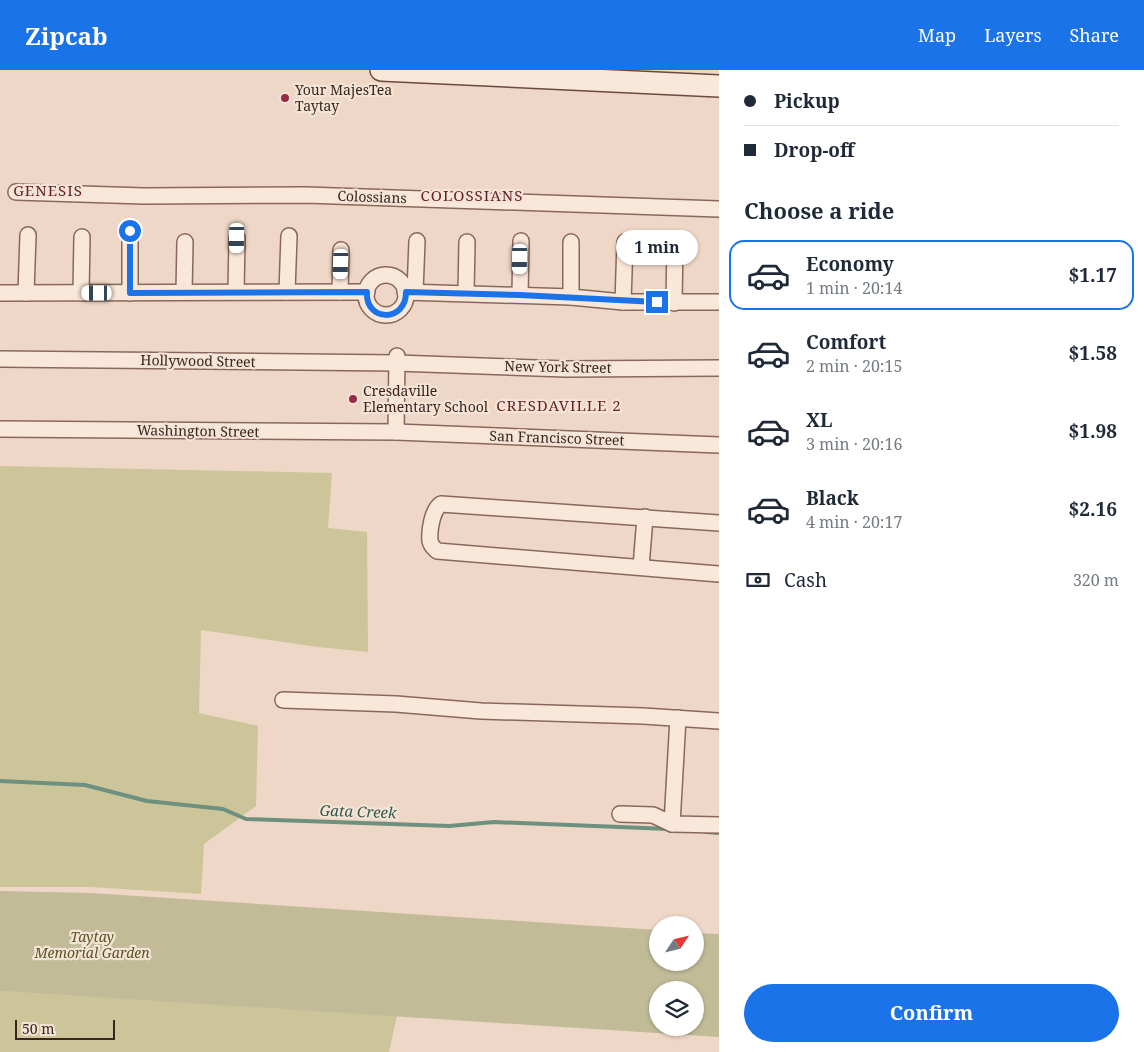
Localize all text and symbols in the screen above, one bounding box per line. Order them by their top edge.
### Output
text: Zipcab [25,19,108,52]
text: Map [918,23,956,47]
text: Layers [984,23,1042,47]
text: Share [1070,23,1119,47]
place label: Your MajesTea Taytay [294,80,392,115]
text: Pickup [774,88,840,114]
marker: Your MajesTea Taytay [279,92,291,104]
text: Drop-off [774,137,854,163]
district label: GENESIS [13,180,83,200]
district label: COLOSSIANS [421,185,523,205]
street label: Colossians [337,186,407,207]
text: Choose a ride [744,195,894,225]
route start [119,220,141,242]
car [229,223,244,253]
callout: 1 min [616,230,698,264]
text: 1 min [634,236,680,258]
car [512,244,527,274]
car [332,249,349,279]
text: Economy [806,251,894,277]
icon: car [746,253,791,298]
text: $1.17 [1068,262,1117,288]
text: 1 min · 20:14 [806,277,902,299]
car [82,286,112,301]
route end [646,291,668,313]
text: Comfort [806,329,886,355]
icon: car [746,331,791,376]
text: $1.58 [1068,340,1117,366]
street label: Hollywood Street [140,350,256,371]
text: 2 min · 20:15 [806,355,902,377]
street label: New York Street [504,356,612,377]
place label: Cresdaville Elementary School [363,381,489,416]
marker: Cresdaville Elementary School [347,393,359,405]
district label: CRESDAVILLE 2 [496,395,622,415]
text: XL [806,407,832,433]
icon: car [746,409,791,454]
text: $1.98 [1068,418,1117,444]
street label: Washington Street [137,420,259,441]
street label: San Francisco Street [489,426,625,449]
text: 3 min · 20:16 [806,433,902,455]
text: Black [806,485,859,511]
icon: car [746,487,791,532]
text: $2.16 [1068,496,1117,522]
text: 4 min · 20:17 [806,511,902,533]
icon: cash [744,566,772,594]
text: Cash [784,567,827,593]
text: 320 m [1073,569,1119,591]
water label: Gata Creek [319,800,397,822]
north arrow [649,916,704,971]
map controls [649,916,704,1036]
park label: Taytay Memorial Garden [33,927,150,962]
button: layers [649,981,704,1036]
button: Confirm [744,984,1119,1042]
scale bar [15,1017,115,1040]
text: 50 m [22,1019,55,1038]

